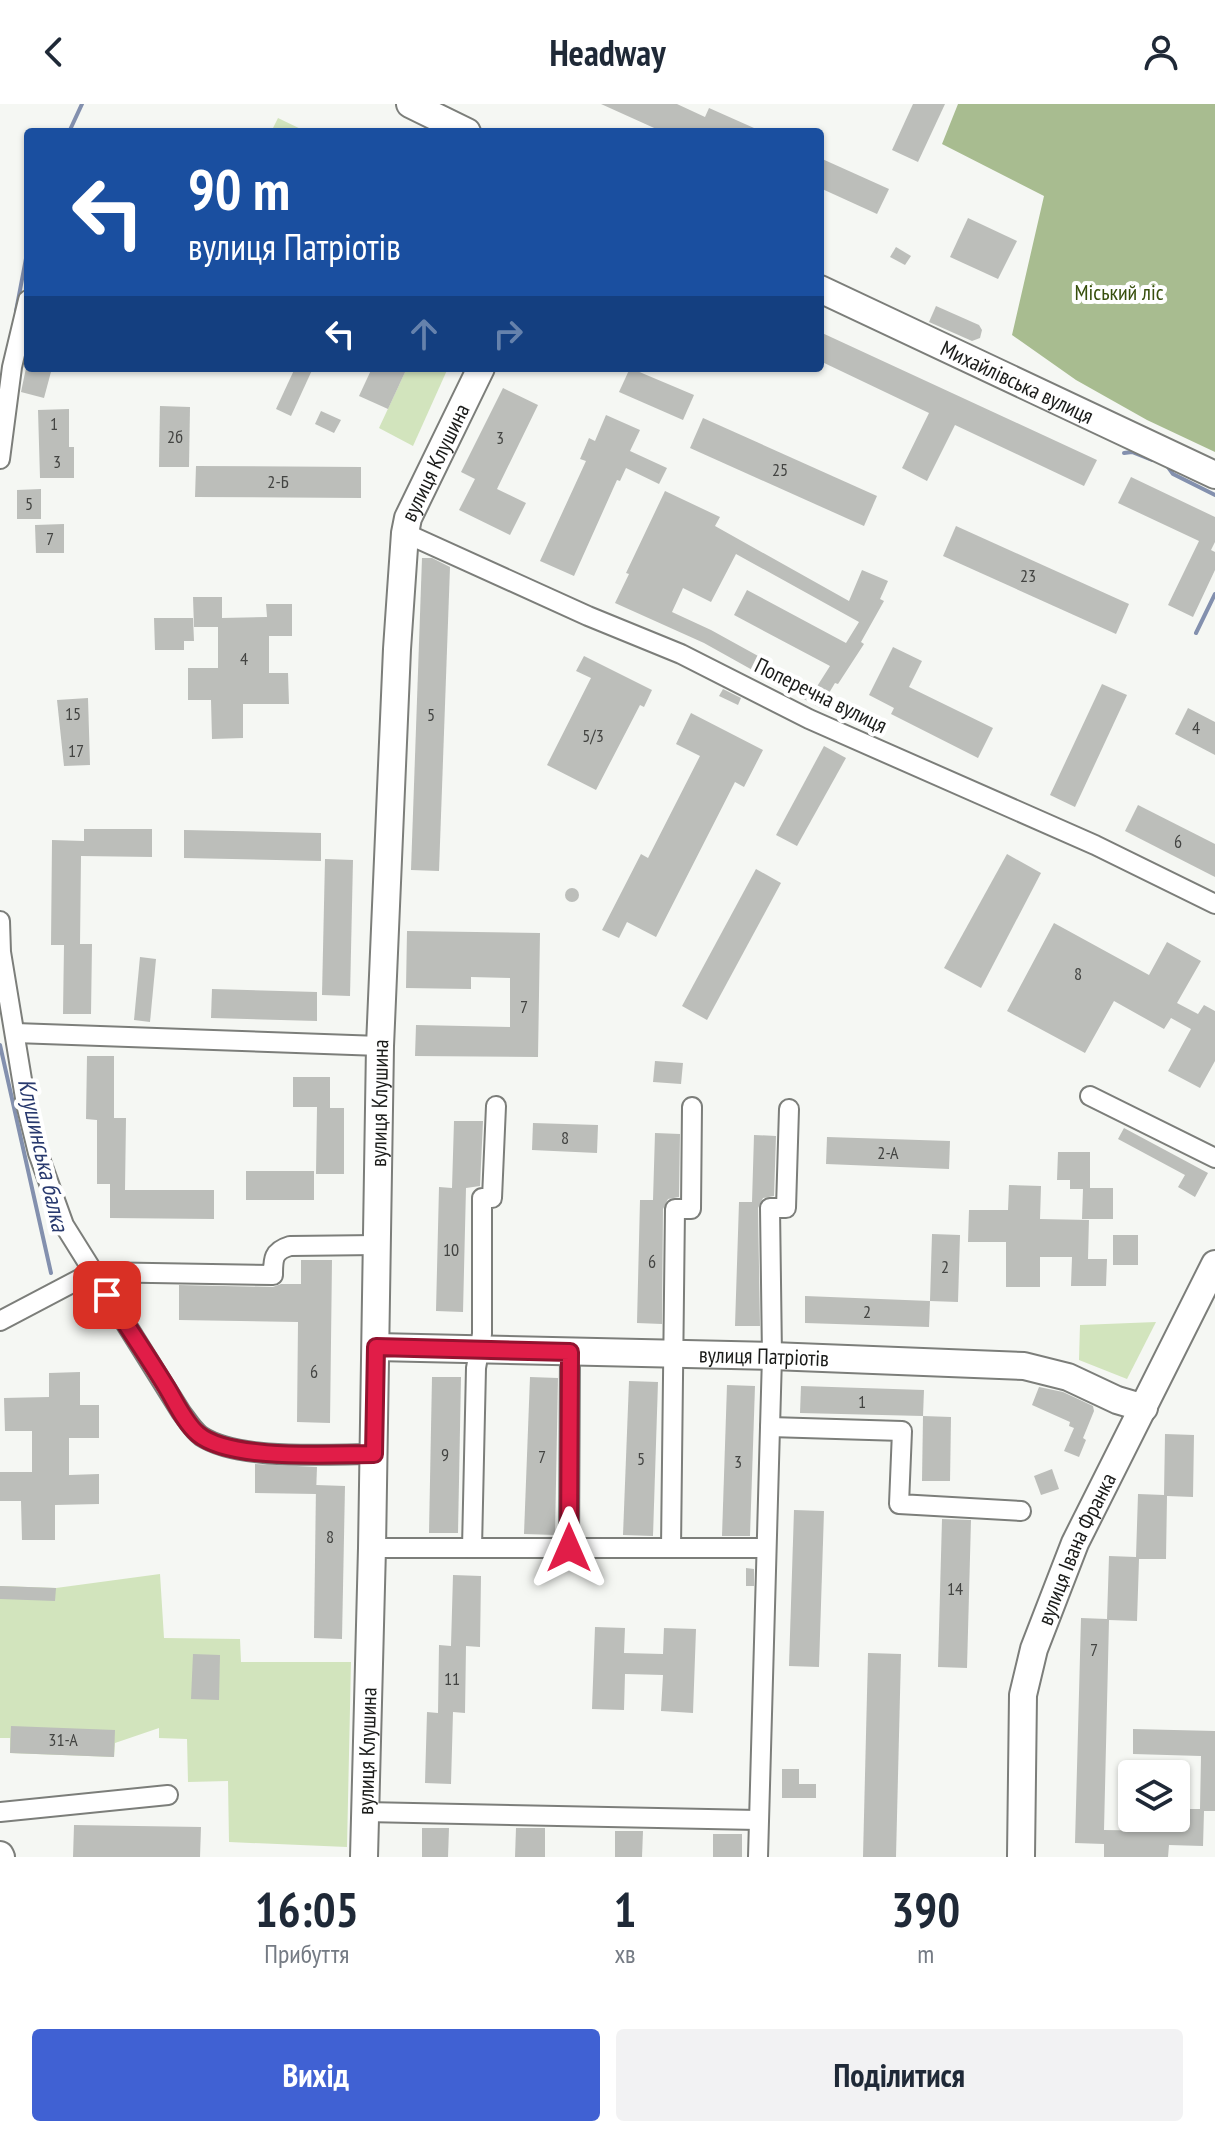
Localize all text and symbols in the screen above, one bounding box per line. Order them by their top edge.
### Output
text: Headway [549,29,666,76]
icon: back [32,30,76,74]
icon: person [1139,30,1183,74]
text: 90 m [188,153,290,225]
icon: left [56,160,160,264]
text: вулиця Патріотів [188,223,401,270]
park label: Міський ліс [1075,278,1164,306]
icon: left [318,312,362,356]
icon: ahead [402,312,446,356]
icon: right [486,312,530,356]
street label: Михайлівська вулиця [936,334,1098,430]
street label: вулиця Клушина [395,399,476,526]
house number: 1 [50,412,58,435]
house number: 2б [167,425,183,448]
house number: 3 [496,426,504,449]
house number: 3 [53,450,61,473]
house number: 25 [772,458,788,481]
house number: 2-Б [267,470,289,493]
house number: 5 [25,492,33,515]
house number: 7 [46,527,54,550]
house number: 23 [1020,564,1036,587]
house number: 4 [240,647,248,670]
street label: Поперечна вулиця [750,651,892,739]
house number: 15 [65,702,81,725]
house number: 5 [427,703,435,726]
house number: 4 [1192,716,1200,739]
house number: 5/3 [582,724,604,747]
house number: 17 [68,739,84,762]
house number: 6 [1174,830,1182,853]
house number: 8 [1074,962,1082,985]
house number: 7 [520,995,528,1018]
street label: вулиця Клушина [364,1039,394,1167]
water label: Клушинська балка [11,1075,76,1236]
house number: 8 [561,1126,569,1149]
house number: 2-А [877,1141,899,1164]
house number: 10 [443,1238,459,1261]
house number: 6 [648,1250,656,1273]
house number: 2 [941,1255,949,1278]
pin [73,1261,141,1329]
icon: arrive [85,1273,129,1317]
house number: 2 [863,1300,871,1323]
street label: вулиця Патріотів [699,1340,830,1372]
house number: 6 [310,1360,318,1383]
house number: 1 [858,1390,866,1413]
house number: 9 [441,1443,449,1466]
house number: 7 [538,1445,546,1468]
house number: 5 [637,1447,645,1470]
house number: 3 [734,1450,742,1473]
street label: вулиця Івана Франка [1031,1468,1122,1629]
position arrow [527,1506,611,1590]
house number: 8 [326,1525,334,1548]
house number: 14 [947,1577,963,1600]
house number: 7 [1090,1638,1098,1661]
house number: 11 [444,1667,460,1690]
street label: вулиця Клушина [351,1687,382,1815]
house number: 31-А [48,1728,78,1751]
map controls [1118,1760,1190,1832]
button: layers [1118,1760,1190,1832]
text: 16:05 [255,1878,359,1940]
text: 1 [614,1878,636,1940]
text: 390 [891,1878,960,1940]
text: Прибуття [264,1937,349,1970]
text: хв [614,1937,636,1970]
text: m [917,1937,934,1970]
button: Вихід [32,2029,600,2121]
button: Поділитися [616,2029,1183,2121]

